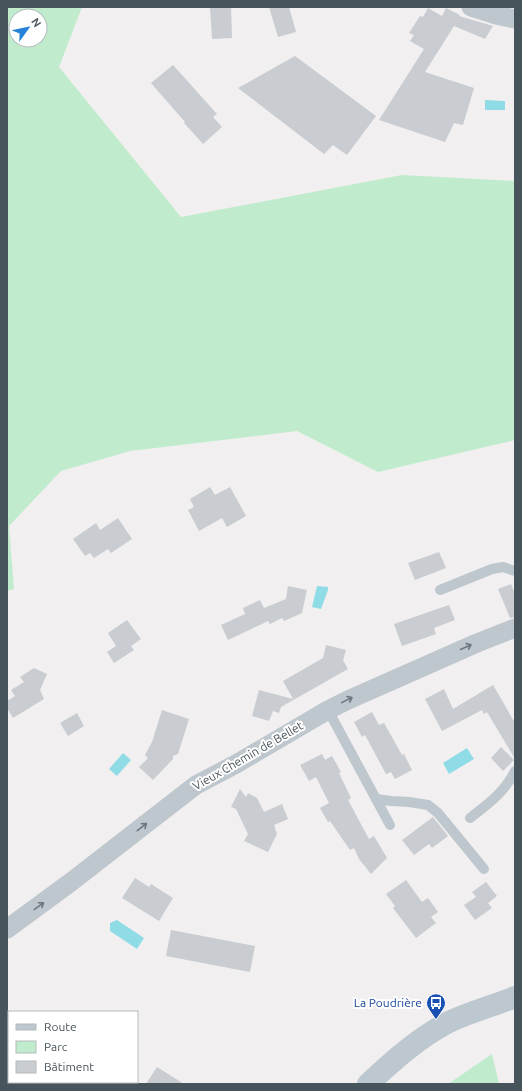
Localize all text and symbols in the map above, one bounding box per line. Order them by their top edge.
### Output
north arrow [8,8,48,48]
text: N [29,16,44,29]
one-way arrow [460,643,472,651]
one-way arrow [341,696,353,703]
street label: Vieux Chemin de Bellet [190,719,305,792]
one-way arrow [136,822,147,831]
one-way arrow [33,902,44,910]
bus stop icon: La Poudrière [425,992,447,1020]
place label: La Poudrière [354,996,422,1009]
legend [8,1011,138,1083]
text: Route [44,1020,77,1033]
text: Parc [44,1040,68,1053]
text: Bâtiment [44,1060,94,1073]

